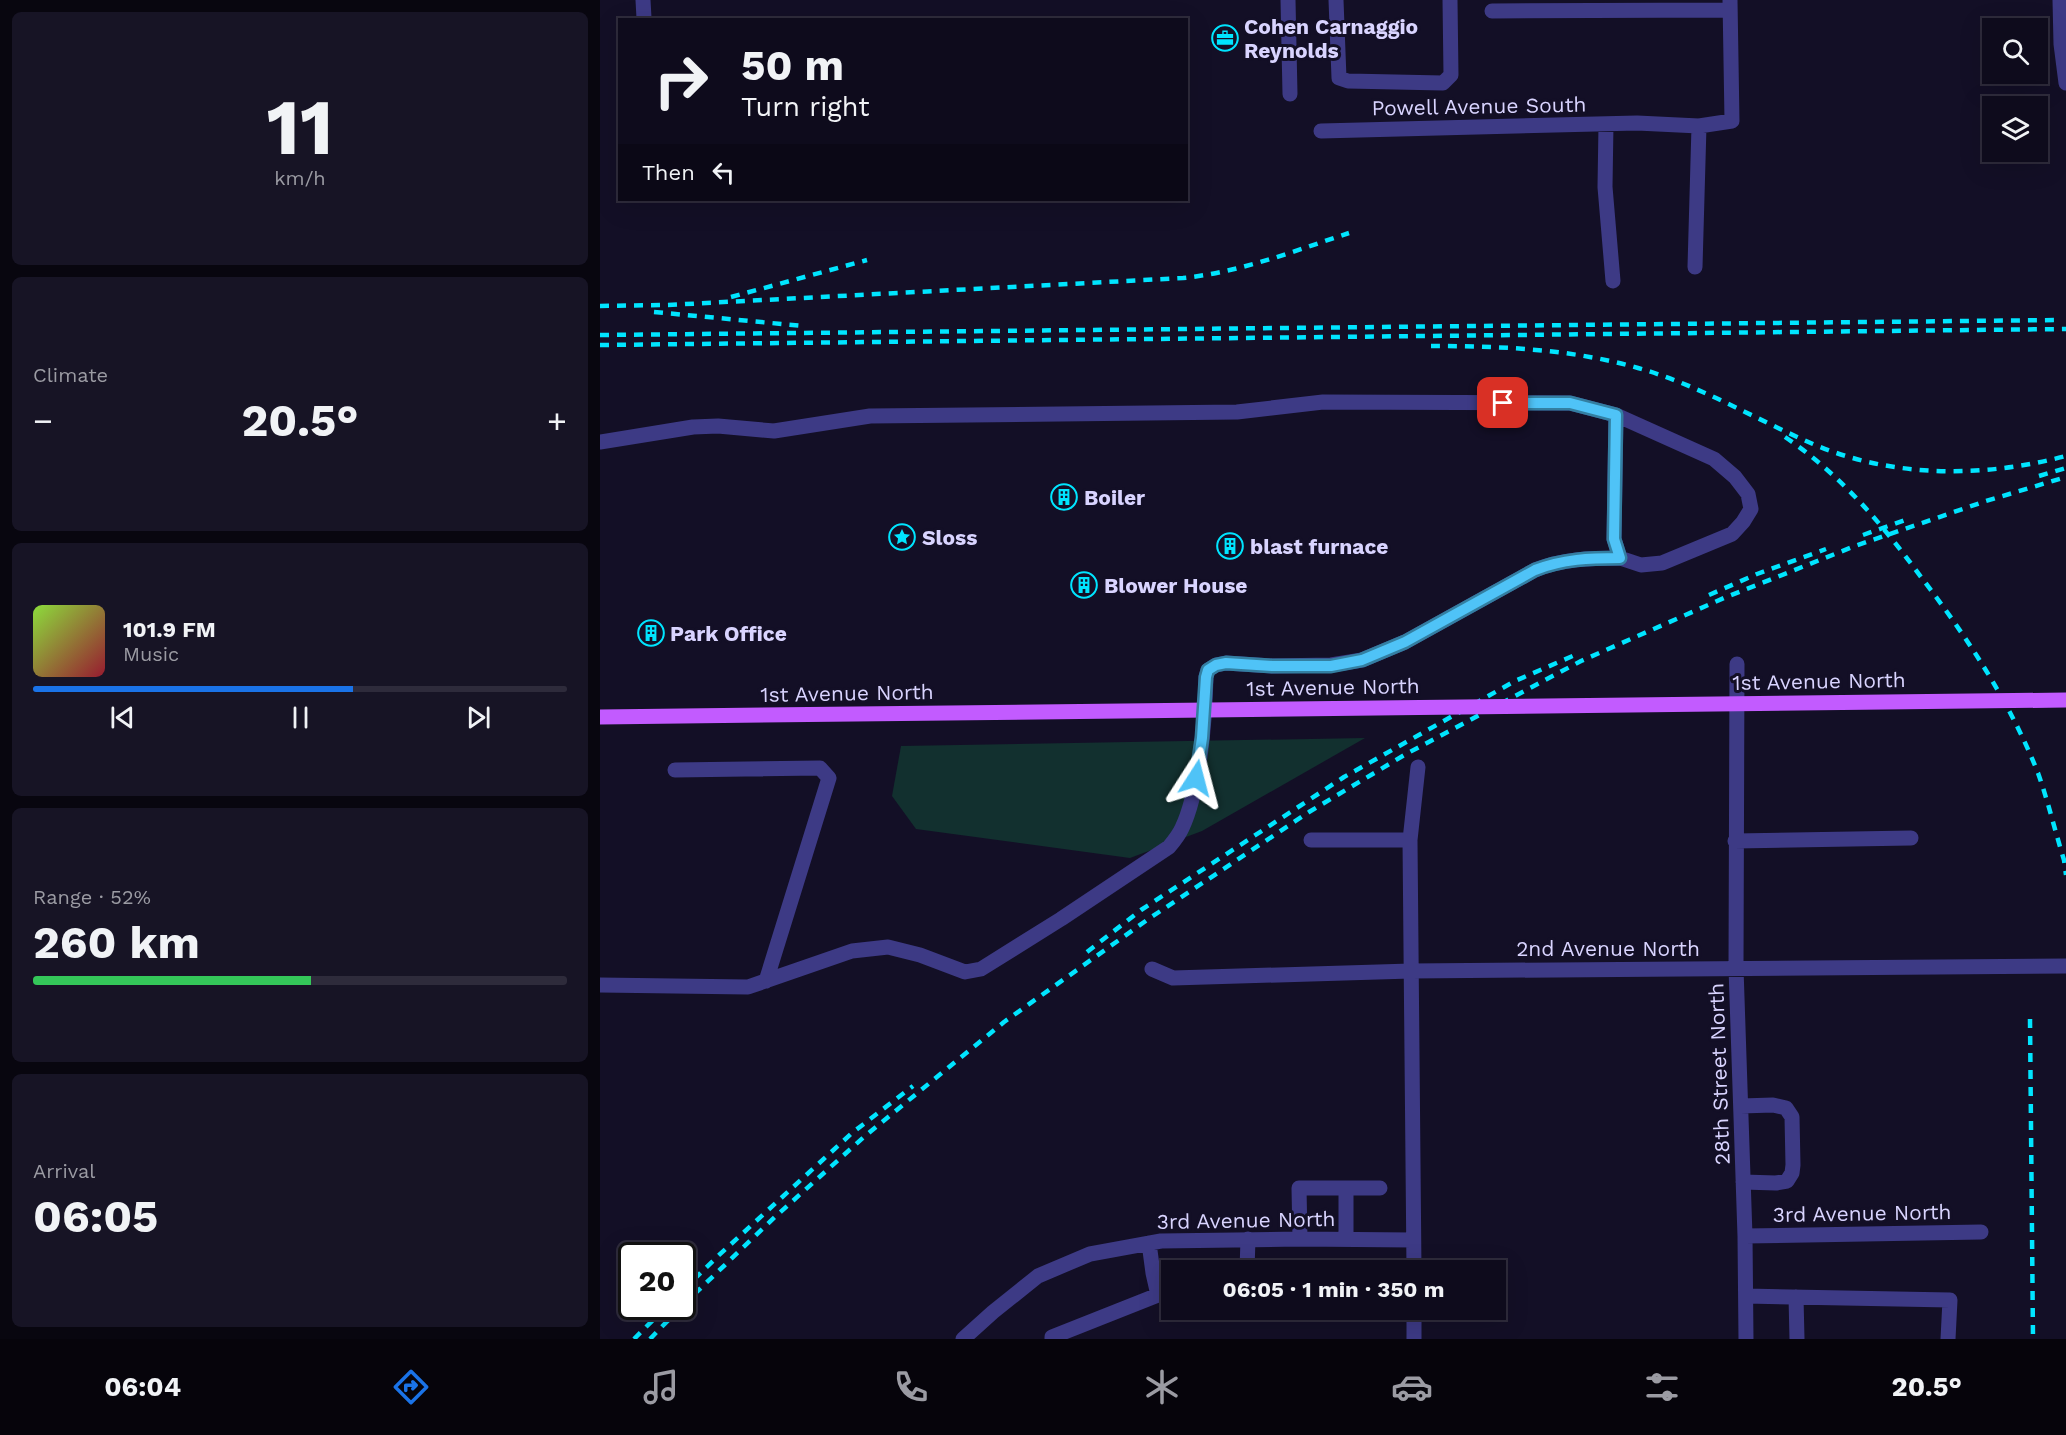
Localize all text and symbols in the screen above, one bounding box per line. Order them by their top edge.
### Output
place label: Cohen Carnaggio Reynolds [1244,14,1418,63]
map controls [1982,18,2048,162]
button: search [1982,18,2048,84]
office icon: Cohen Carnaggio Reynolds [1210,23,1240,53]
text: 50 m [741,41,844,90]
icon: right [642,42,720,120]
text: 11 [266,81,334,173]
text: Turn right [741,91,870,123]
street label: Powell Avenue South [1371,92,1587,120]
button: layers [1982,96,2048,162]
icon: left [707,156,740,189]
text: Then [642,160,695,185]
text: km/h [274,166,326,190]
text: Climate [33,363,108,387]
pin [1477,377,1528,428]
icon: arrive [1486,386,1519,419]
text: 20.5° [242,394,358,447]
text: − [33,401,53,440]
text: + [547,401,567,440]
building icon: Boiler [1049,482,1079,512]
place label: Boiler [1084,485,1145,510]
place icon: Sloss [887,522,917,552]
place label: Sloss [922,525,977,550]
building icon: blast furnace [1215,531,1245,561]
place label: blast furnace [1250,534,1389,559]
building icon: Blower House [1069,570,1099,600]
place label: Blower House [1104,573,1247,598]
text: 101.9 FM [123,617,216,642]
building icon: Park Office [636,618,666,648]
place label: Park Office [670,621,787,646]
text: Music [123,642,179,666]
street label: 1st Avenue North [1732,667,1906,695]
street label: 1st Avenue North [1246,673,1420,701]
street label: 1st Avenue North [760,679,934,707]
icon: previous [106,701,139,734]
icon: pause [284,701,317,734]
icon: next [462,701,495,734]
position arrow [1164,746,1228,810]
text: Range · 52% [33,885,151,909]
text: 260 km [33,916,200,969]
street label: 2nd Avenue North [1516,936,1700,961]
street label: 28th Street North [1703,983,1735,1165]
text: Arrival [33,1159,95,1183]
text: 06:05 [33,1190,158,1243]
street label: 3rd Avenue North [1772,1199,1952,1227]
street label: 3rd Avenue North [1156,1206,1336,1234]
speed limit sign: 20 [618,1242,696,1320]
text: 06:05 · 1 min · 350 m [1223,1277,1444,1302]
icon: directions [390,1366,432,1408]
icon: music [640,1366,682,1408]
icon: phone [890,1366,932,1408]
icon: climate [1141,1366,1183,1408]
icon: car [1391,1366,1433,1408]
icon: filters [1641,1366,1683,1408]
text: 06:04 [104,1371,181,1403]
text: 20.5° [1892,1371,1962,1403]

